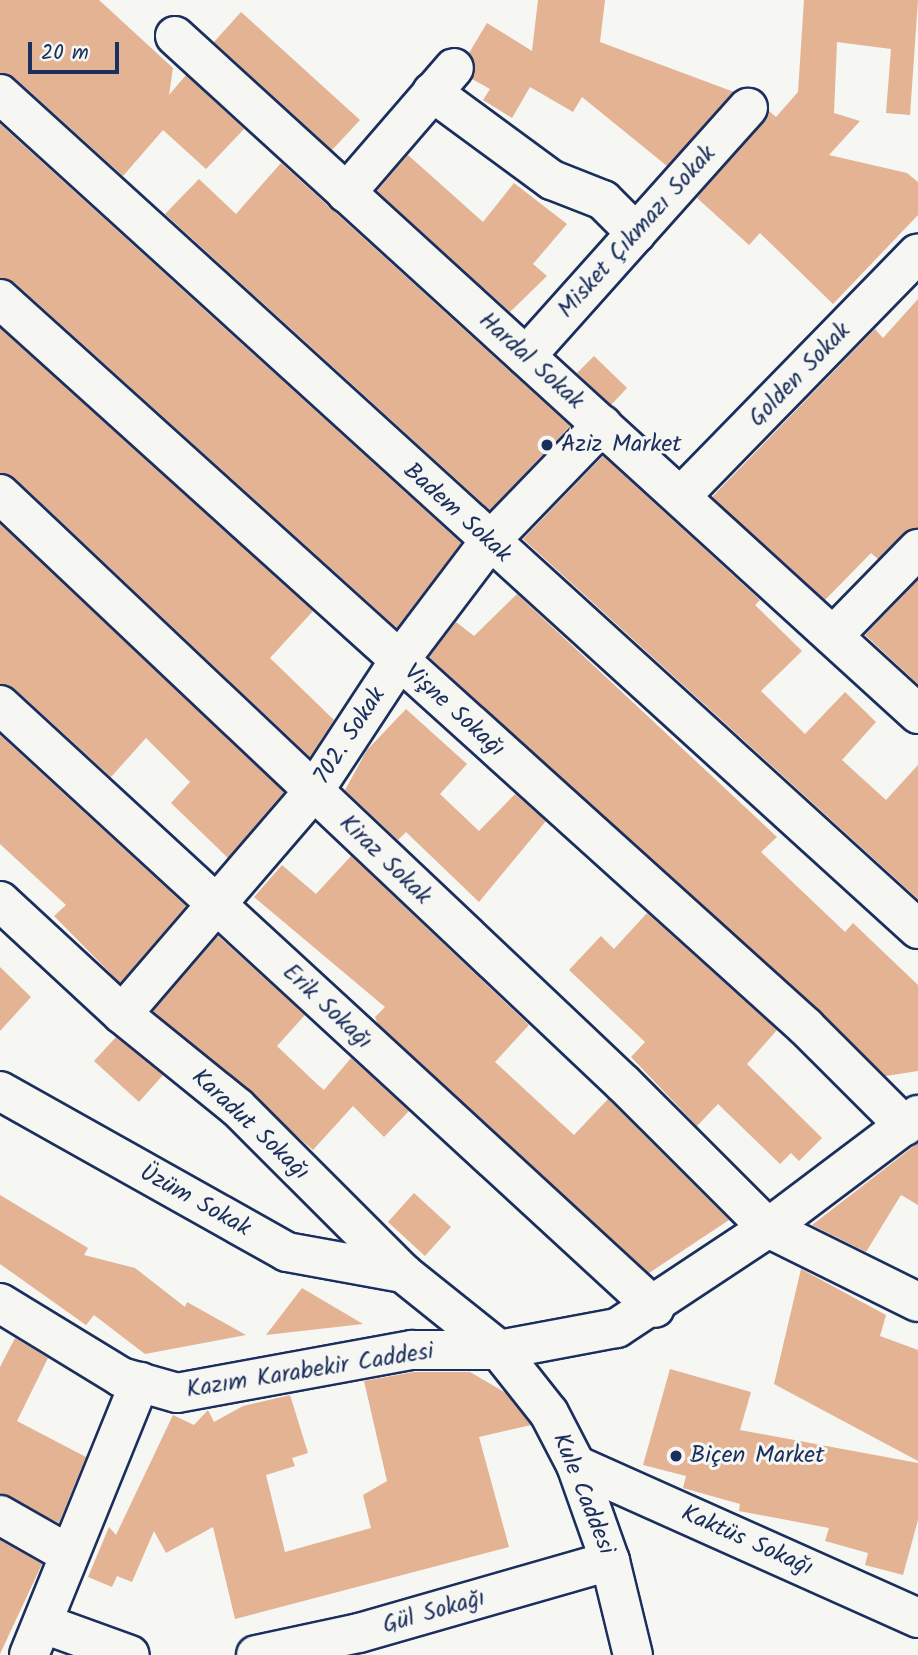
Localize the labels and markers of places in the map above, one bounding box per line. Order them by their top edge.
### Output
place label: Aziz Market [561,431,682,459]
marker: Aziz Market [539,437,555,453]
place label: Biçen Market [690,1442,824,1470]
marker: Biçen Market [668,1448,684,1464]

